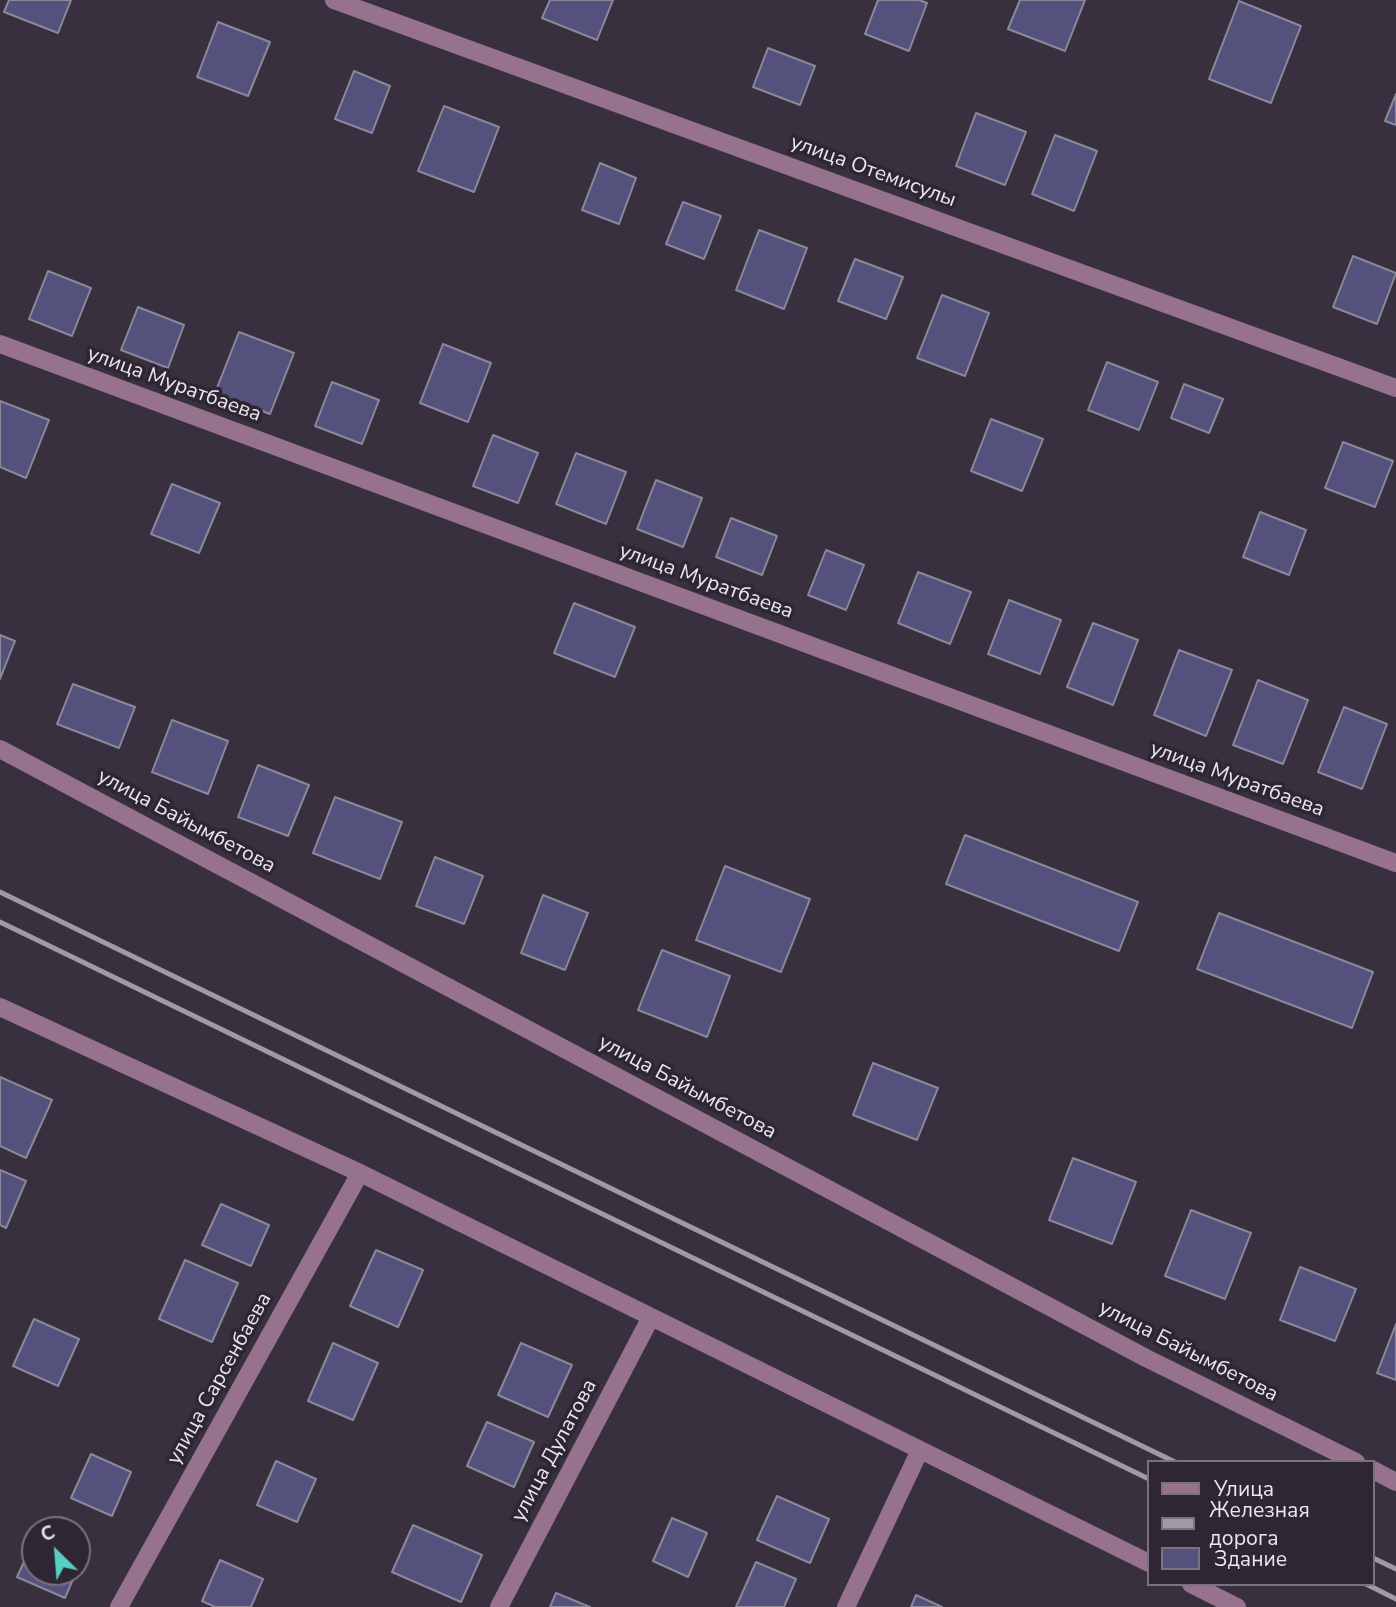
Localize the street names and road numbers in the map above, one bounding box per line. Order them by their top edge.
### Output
street label: улица Отемисулы [787,130,959,214]
street label: улица Муратбаева [84,342,264,428]
street label: улица Муратбаева [616,539,796,625]
street label: улица Муратбаева [1147,737,1327,823]
street label: улица Байымбетова [93,764,279,880]
street label: улица Байымбетова [594,1030,780,1146]
street label: улица Сарсенбаева [162,1289,278,1469]
street label: улица Байымбетова [1094,1296,1282,1408]
street label: улица Дулатова [507,1376,603,1526]

